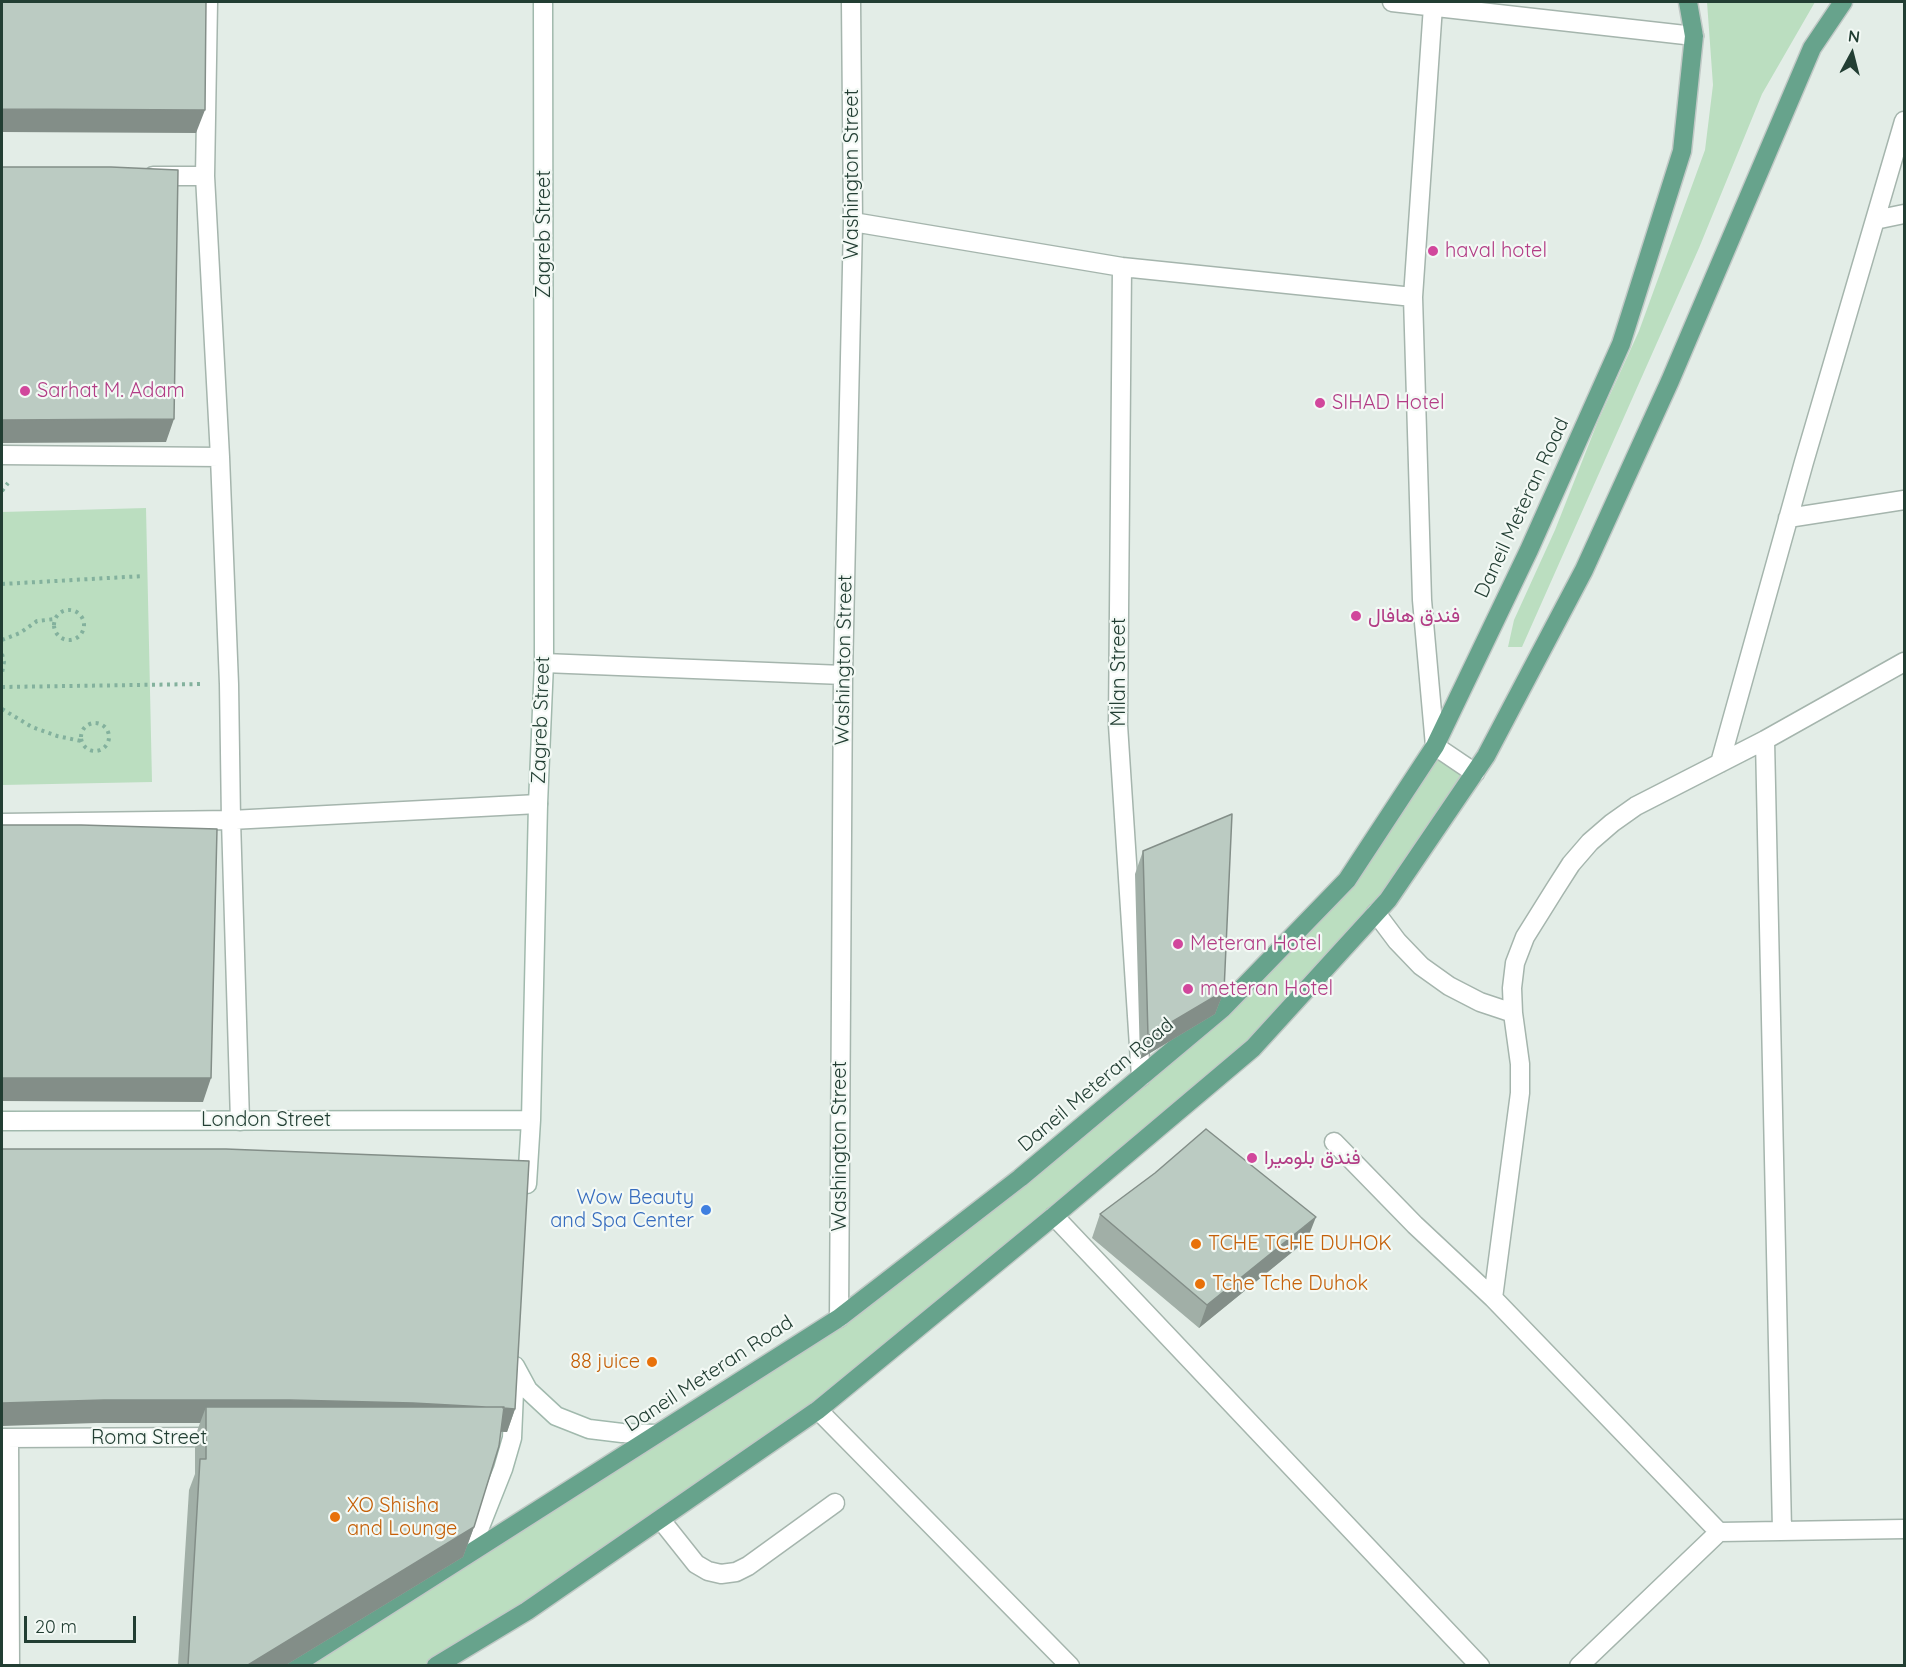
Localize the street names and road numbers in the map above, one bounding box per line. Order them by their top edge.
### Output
street label: Washington Street [840,89,864,259]
street label: Zagreb Street [532,170,556,298]
street label: Daneil Meteran Road [1470,414,1574,602]
street label: Washington Street [831,574,857,746]
street label: Milan Street [1107,617,1131,727]
street label: Zagreb Street [527,655,555,785]
street label: Daneil Meteran Road [1013,1013,1179,1157]
street label: Washington Street [828,1061,852,1231]
street label: London Street [201,1108,331,1132]
street label: Daneil Meteran Road [620,1311,798,1437]
street label: Roma Street [91,1426,207,1450]

